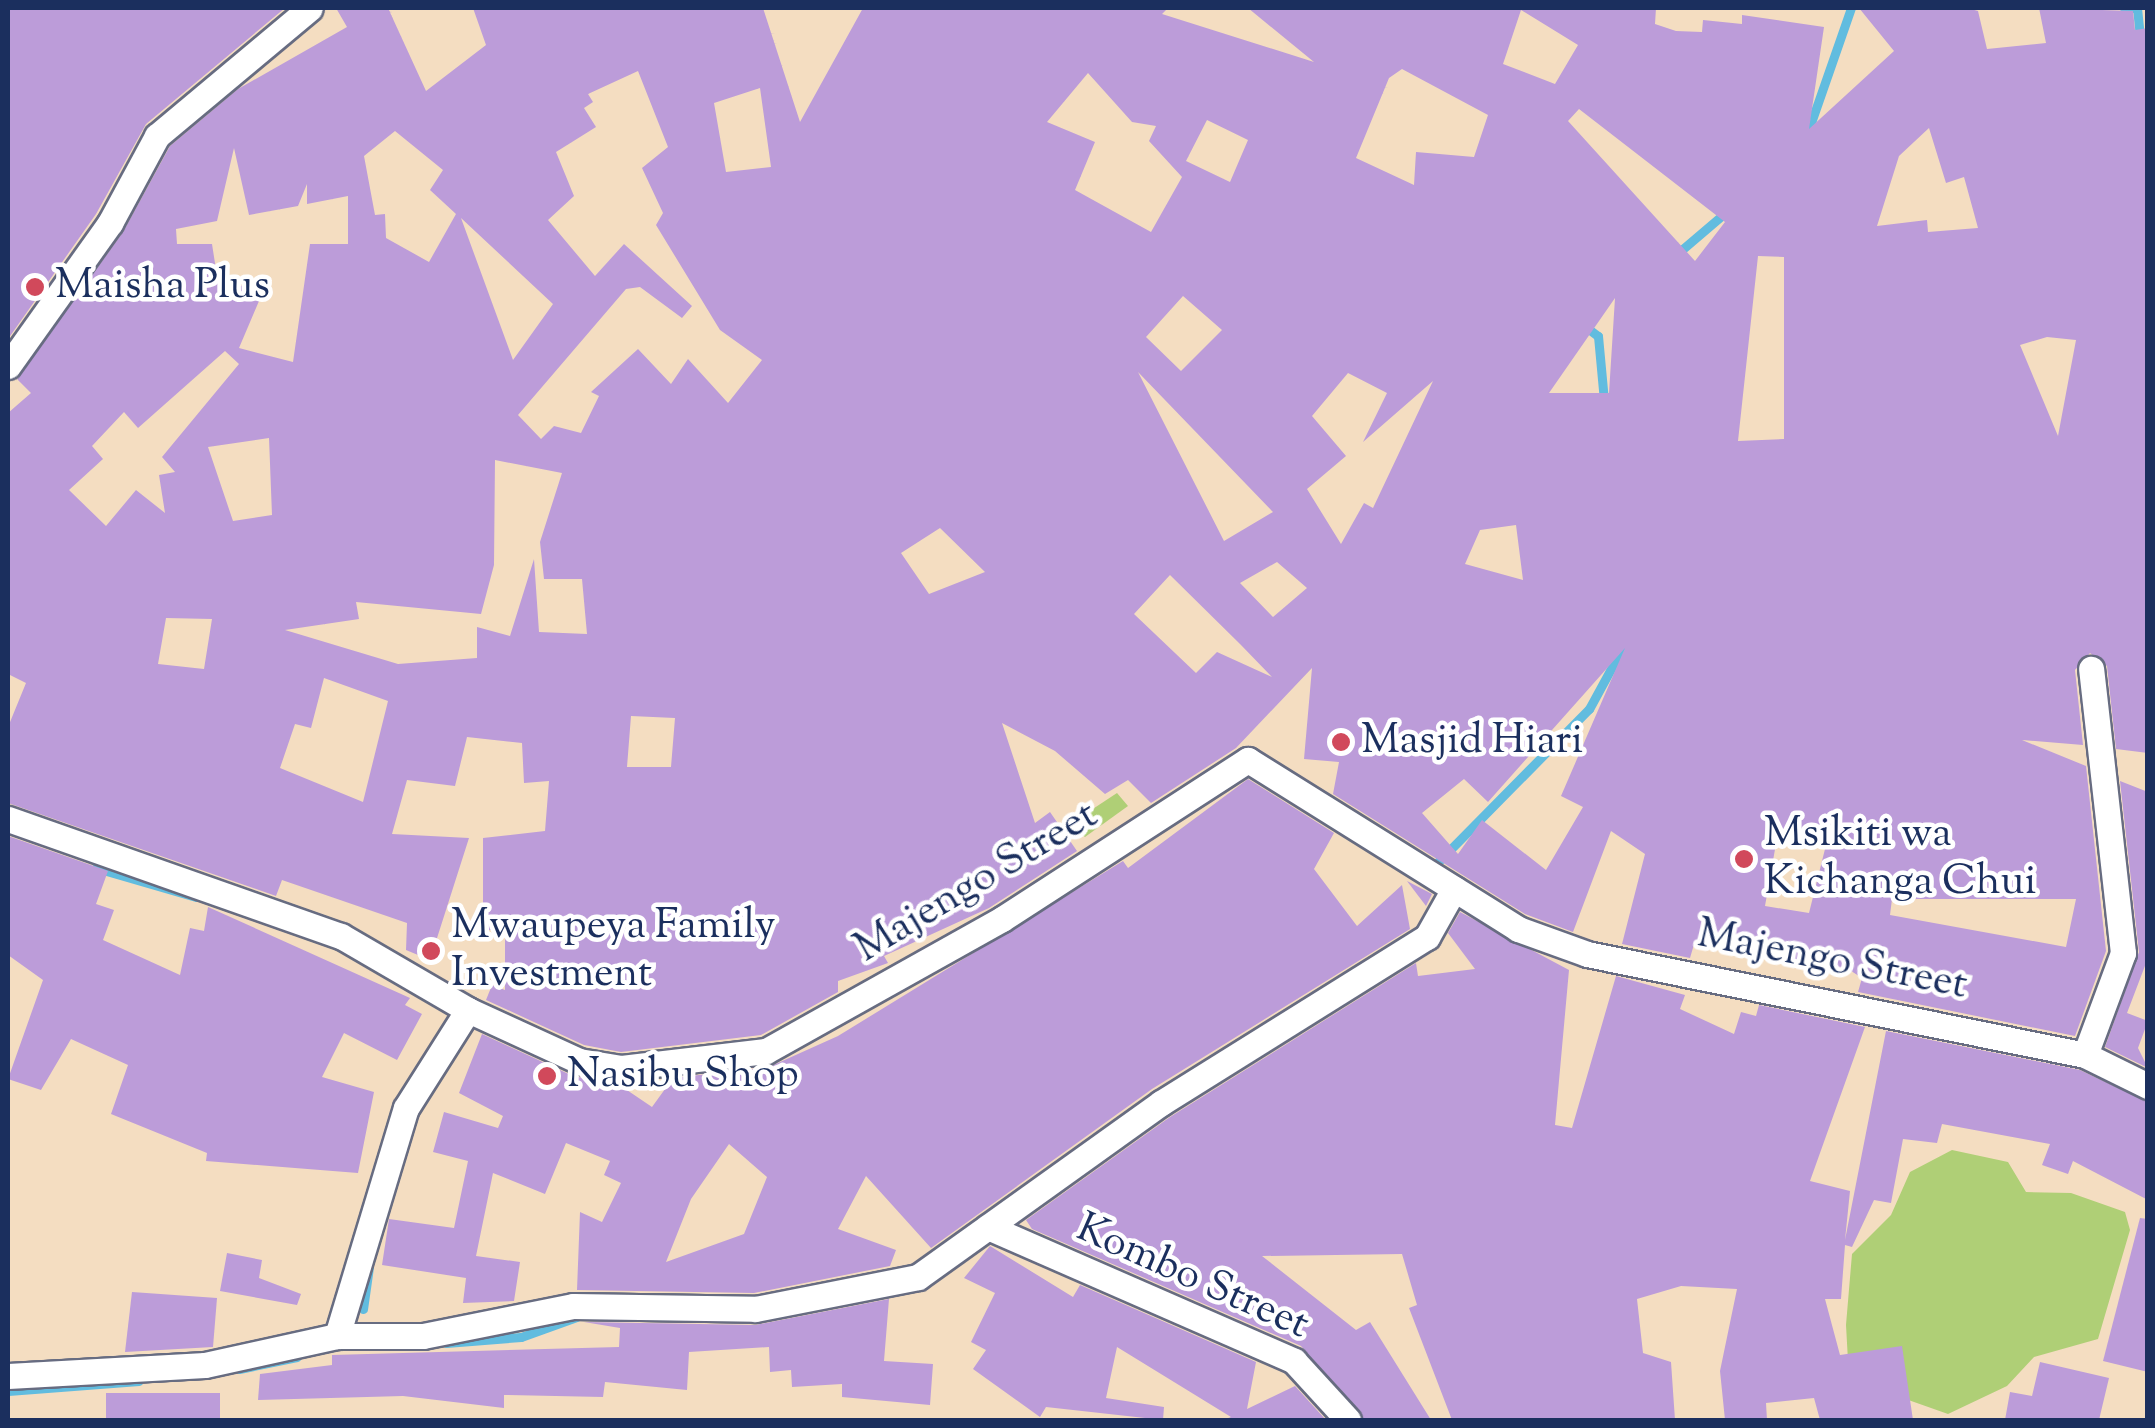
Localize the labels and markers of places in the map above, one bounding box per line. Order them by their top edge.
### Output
place label: Maisha Plus [55,262,270,312]
marker: Maisha Plus [24,276,46,298]
place label: Masjid Hiari [1361,717,1583,767]
marker: Masjid Hiari [1330,731,1352,753]
place label: Msikiti wa Kichanga Chui [1764,810,2036,908]
marker: Msikiti wa Kichanga Chui [1733,848,1755,870]
place label: Mwaupeya Family Investment [451,902,776,1000]
marker: Mwaupeya Family Investment [420,940,442,962]
place label: Nasibu Shop [567,1051,799,1101]
marker: Nasibu Shop [536,1065,558,1087]

